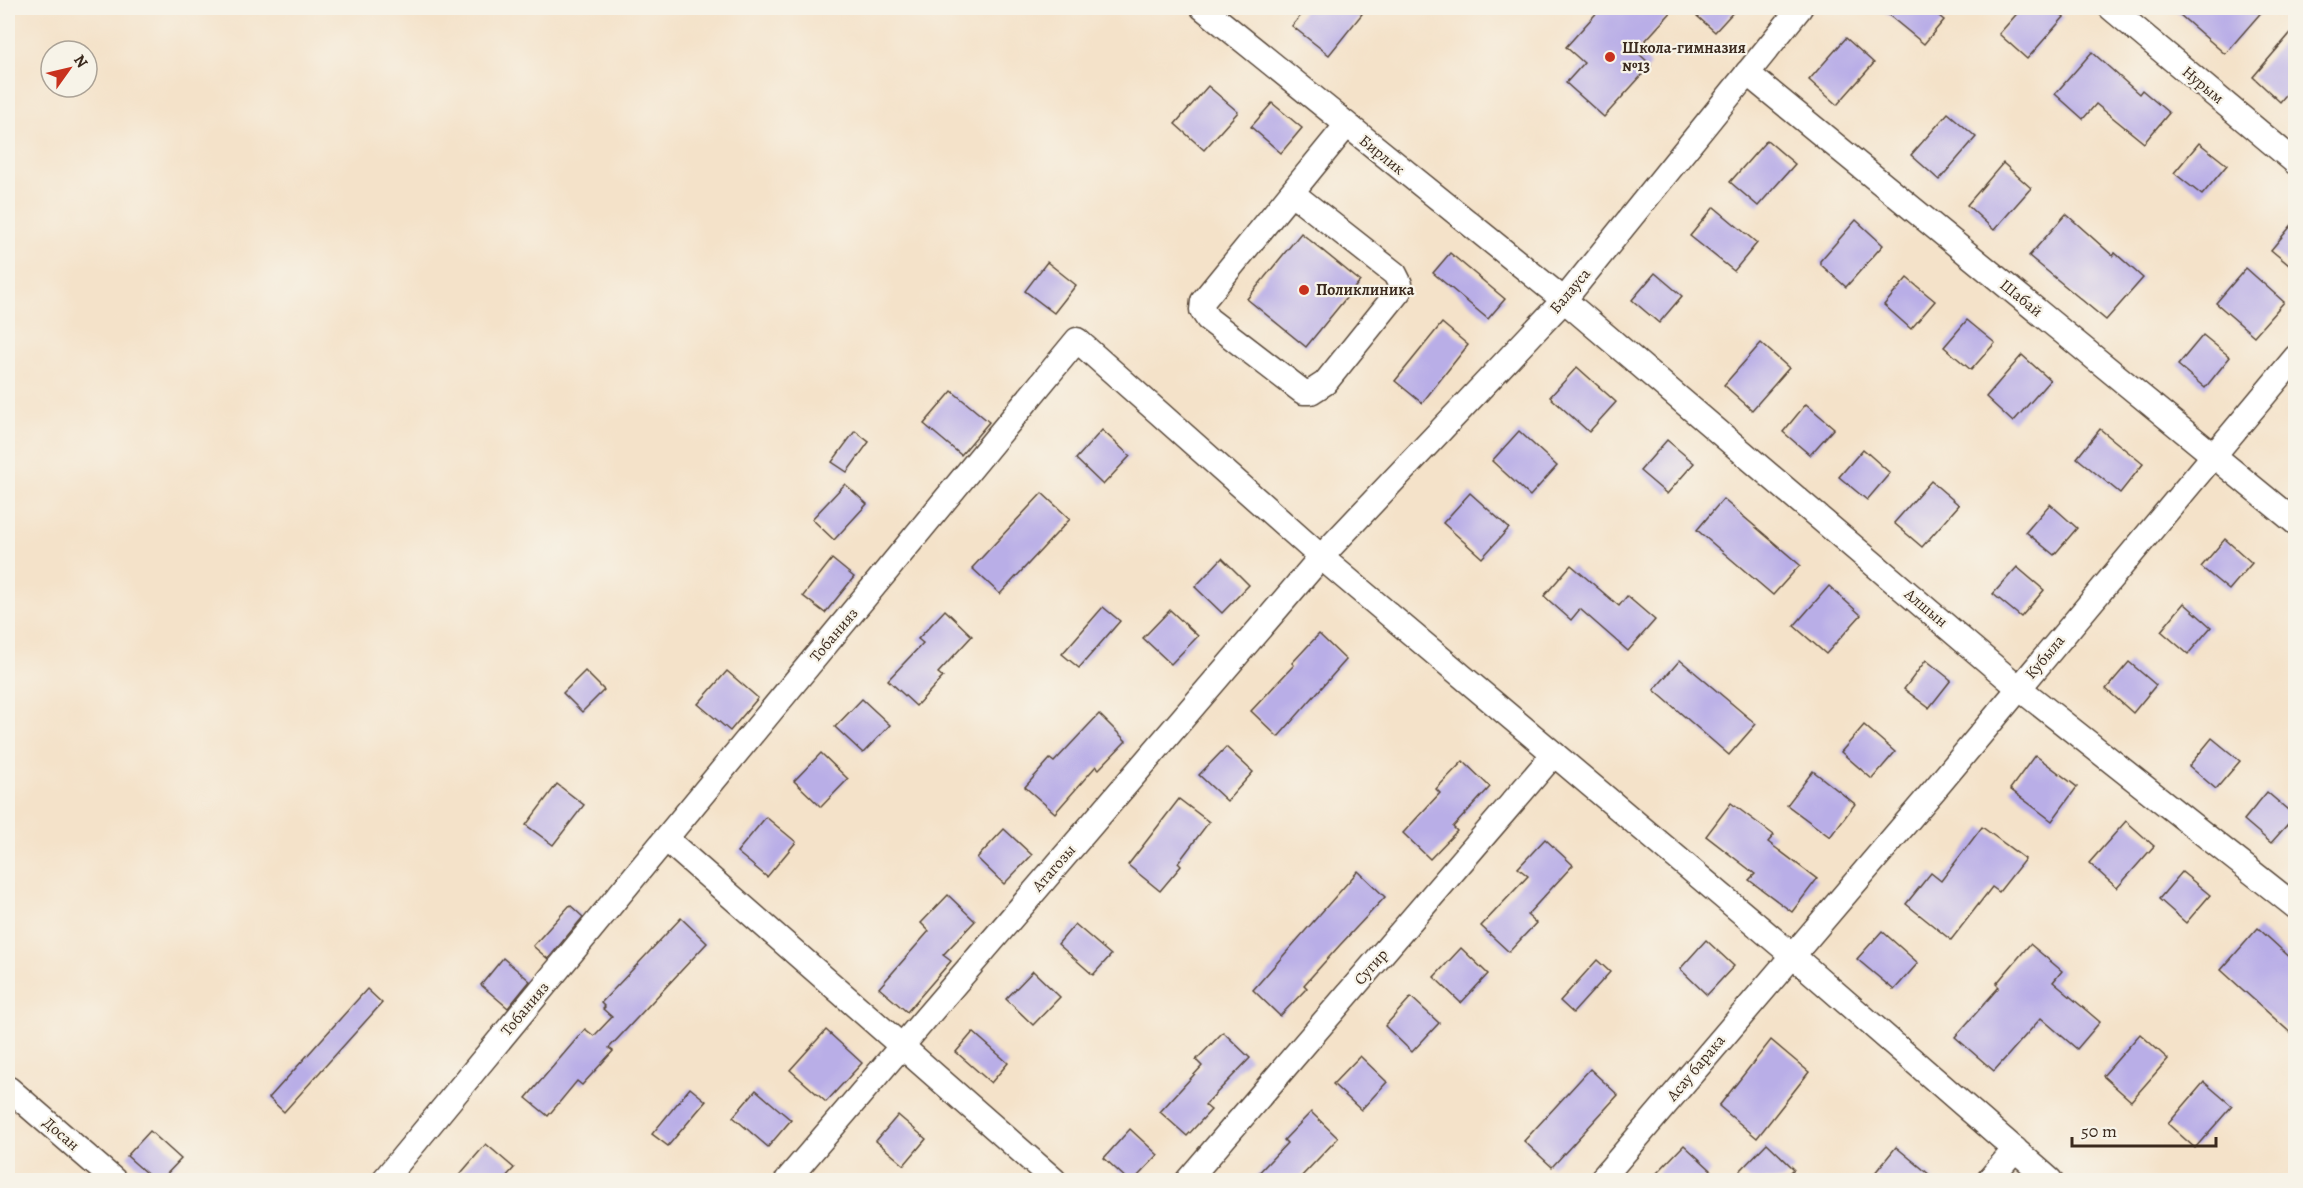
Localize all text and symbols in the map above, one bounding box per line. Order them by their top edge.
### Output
place label: Школа-гимназия №13 [1622,37,1746,77]
north arrow [39,39,99,99]
text: N [68,50,93,72]
marker: Школа-гимназия №13 [1603,50,1617,64]
street label: Нурым [2177,61,2229,109]
street label: Бирлик [1354,130,1410,180]
street label: Балауса [1545,263,1596,318]
street label: Шабай [1995,274,2047,322]
place label: Поликлиника [1316,279,1415,301]
marker: Поликлиника [1297,283,1311,297]
street label: Алшын [1899,583,1952,633]
street label: Тобанияз [805,603,863,667]
street label: Кубыла [2020,630,2070,684]
street label: Атагозы [1027,840,1081,897]
street label: Сугир [1349,944,1393,990]
street label: Тобанияз [496,977,554,1041]
street label: Асау барака [1661,1030,1731,1107]
scale bar [2072,1110,2216,1148]
street label: Досан [38,1112,84,1156]
text: 50 m [2081,1119,2117,1143]

